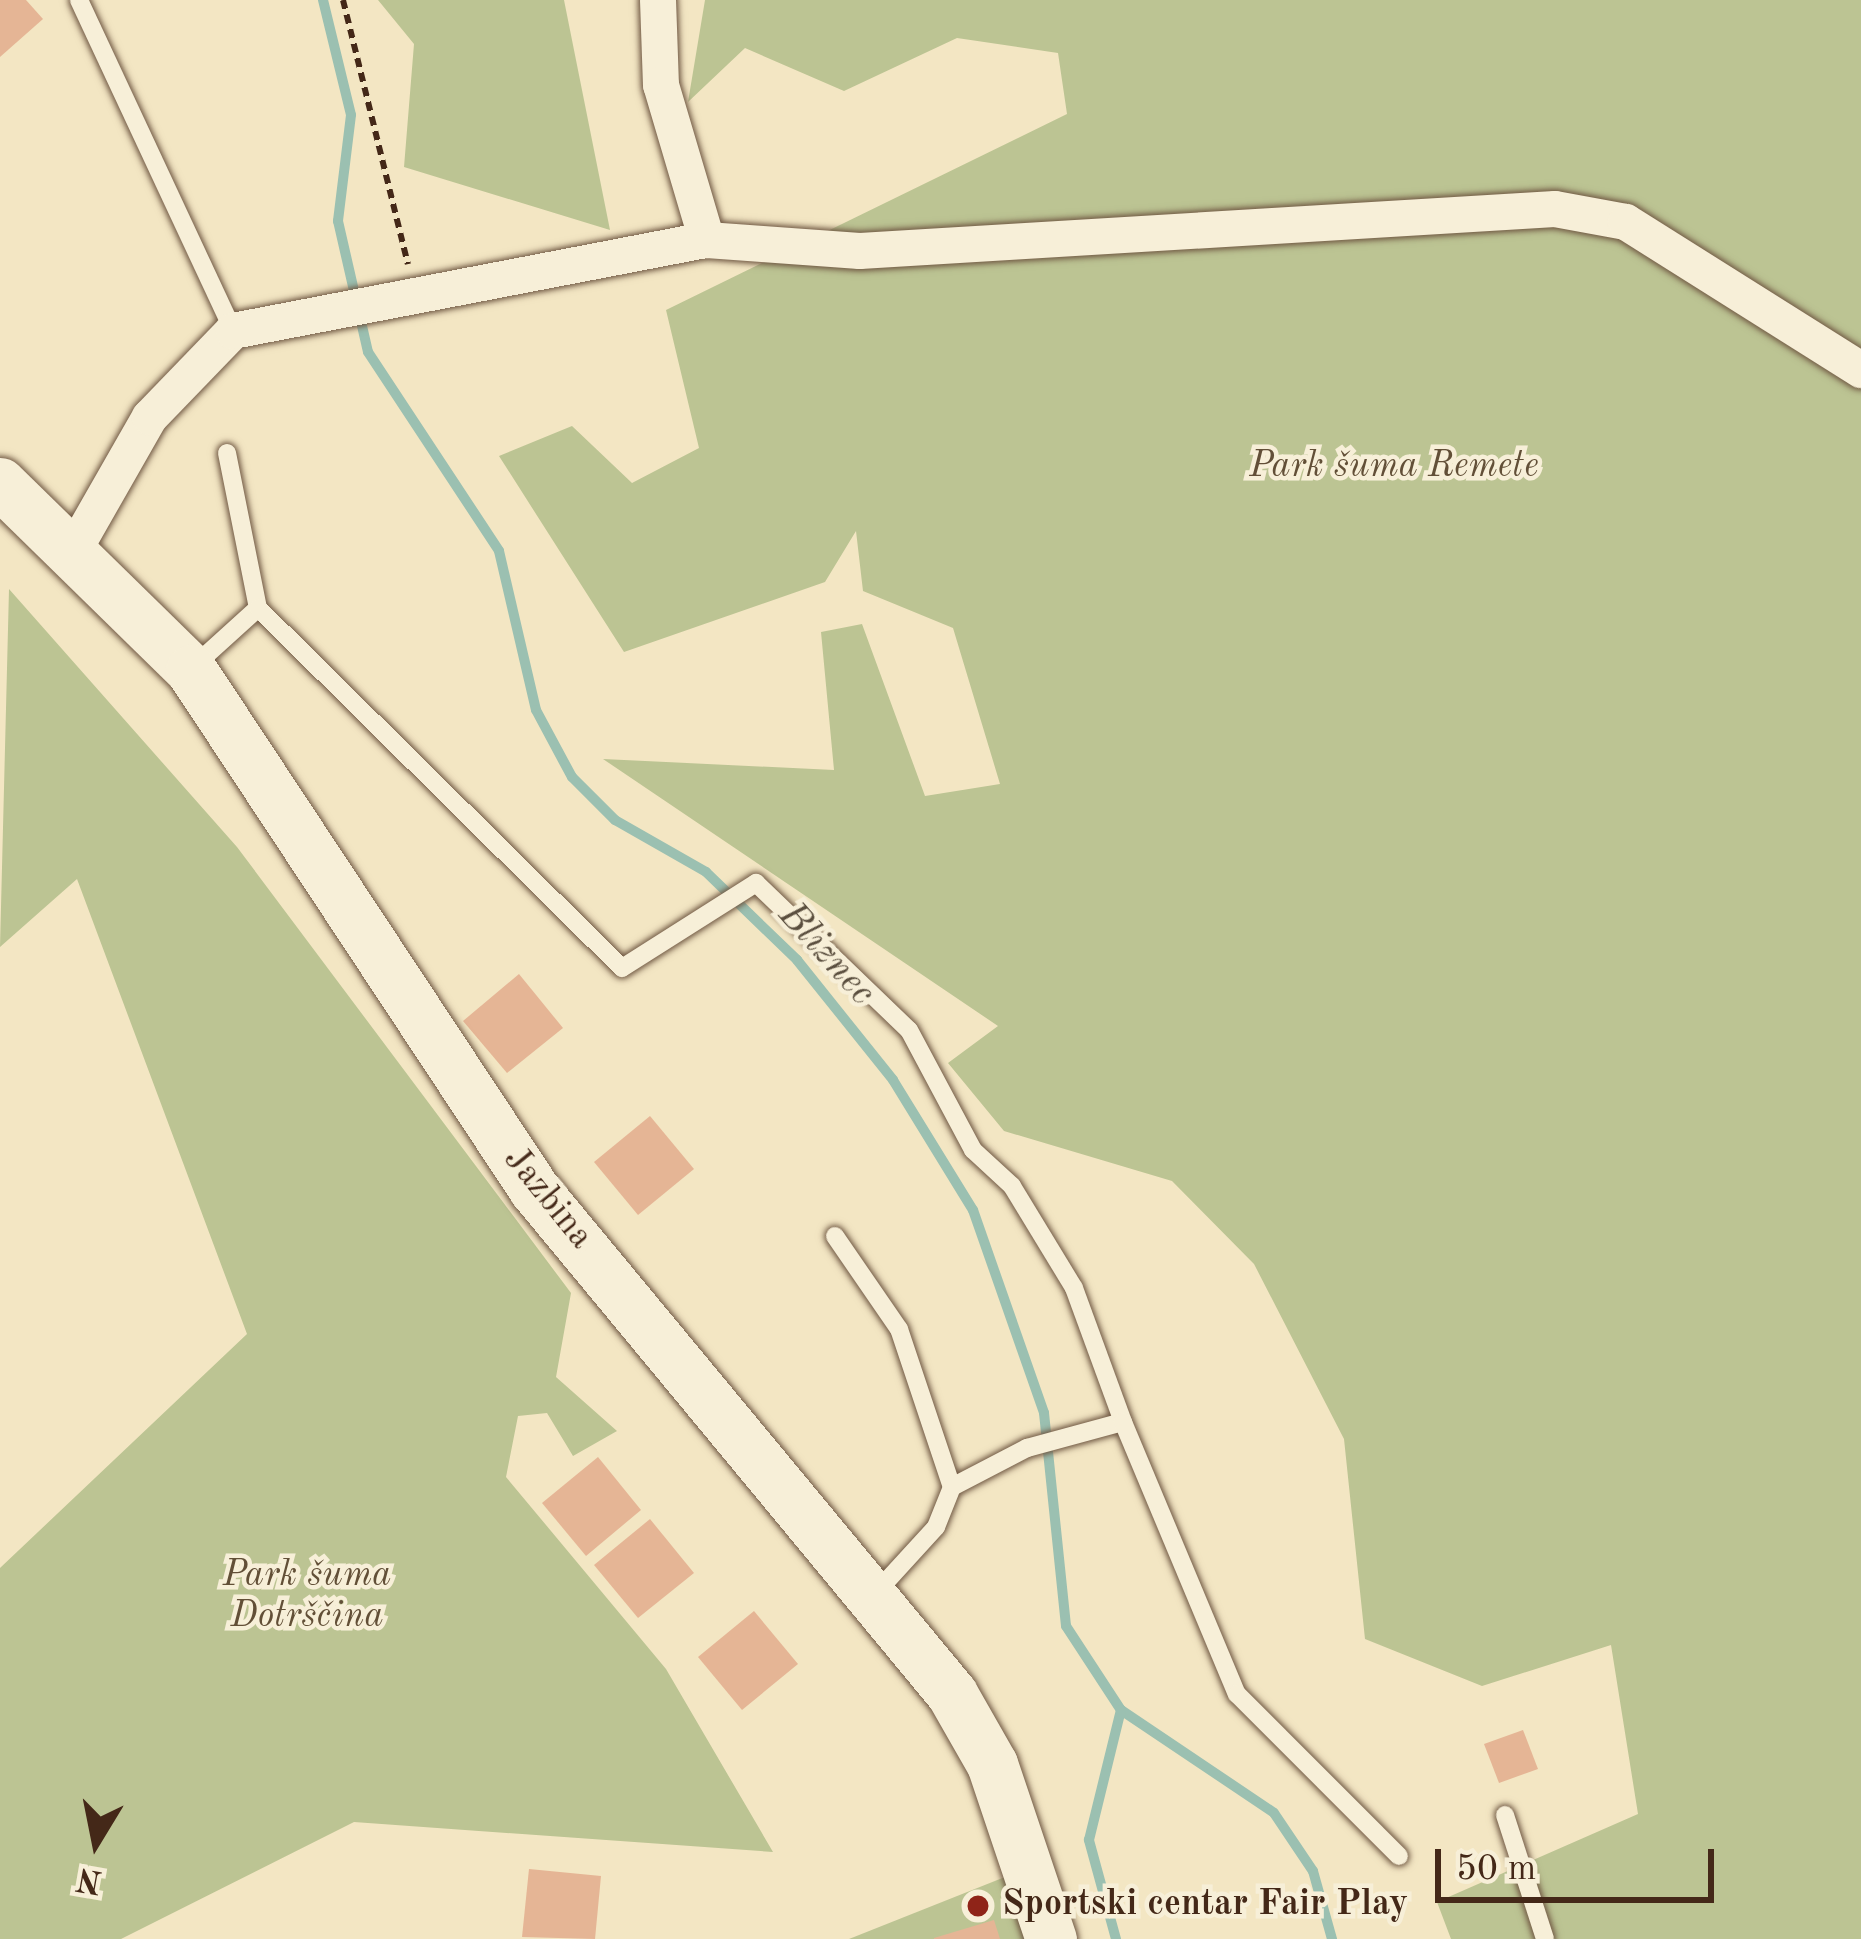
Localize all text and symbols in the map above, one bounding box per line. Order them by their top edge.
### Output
park label: Park šuma Remete [1249,446,1539,490]
water label: Bliznec [767,894,885,1016]
street label: Jazbina [493,1139,601,1259]
park label: Park šuma Dotrščina [223,1554,391,1639]
north arrow [36,1783,156,1903]
scale bar [1441,1825,1720,1899]
text: 50 m [1456,1852,1536,1888]
text: N [74,1861,105,1897]
place label: Sportski centar Fair Play [1002,1884,1408,1928]
marker: Sportski centar Fair Play [965,1893,991,1919]

